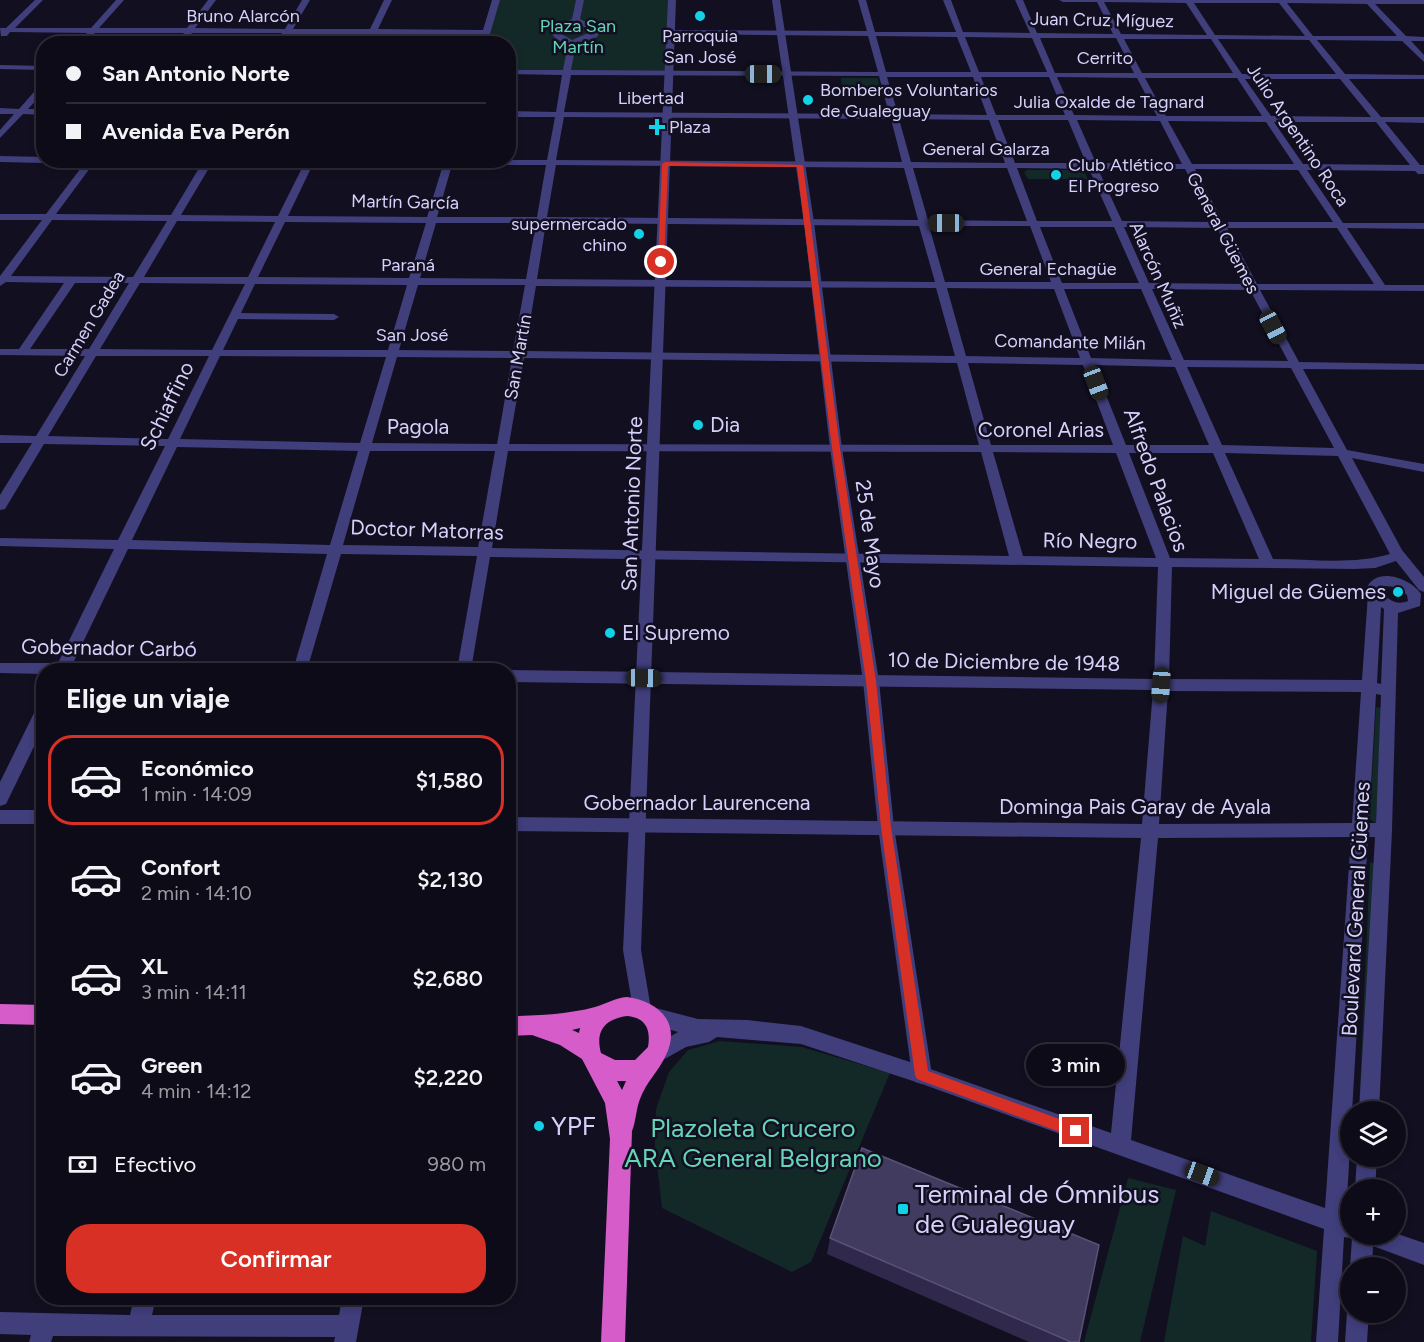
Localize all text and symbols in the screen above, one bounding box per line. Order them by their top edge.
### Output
street label: Bruno Alarcón [186,5,300,27]
street label: Juan Cruz Míguez [1030,8,1174,32]
marker: Parroquia San José [693,9,707,23]
park label: Plaza San Martín [540,15,616,58]
place label: Parroquia San José [662,25,738,68]
street label: Cerrito [1077,47,1133,69]
street label: Julio Argentino Roca [1242,59,1354,211]
text: San Antonio Norte [102,60,290,87]
car [745,65,781,83]
place label: Bomberos Voluntarios de Gualeguay [820,79,998,122]
street label: Libertad [618,87,684,109]
street label: Julia Oxalde de Tagnard [1014,91,1204,113]
marker: Bomberos Voluntarios de Gualeguay [801,93,815,107]
place label: Plaza [669,116,711,138]
text: Avenida Eva Perón [102,118,290,145]
marker: Plaza [650,120,664,134]
street label: General Galarza [922,138,1050,160]
place label: Club Atlético El Progreso [1068,154,1174,197]
marker: Club Atlético El Progreso [1049,168,1063,182]
street label: General Güemes [1182,169,1264,297]
street label: Martín García [351,190,459,214]
place label: supermercado chino [511,213,627,256]
car [928,214,964,232]
street label: Alarcón Muñiz [1125,218,1191,332]
marker: supermercado chino [632,227,646,241]
route start [647,248,674,275]
street label: Paraná [381,254,435,276]
street label: General Echagüe [979,258,1117,280]
street label: Carmen Gadea [49,267,129,381]
car [1257,307,1289,347]
street label: San Martín [500,313,536,401]
street label: San José [376,324,448,346]
street label: Comandante Milán [994,330,1146,354]
street label: Schiaffino [134,357,199,454]
car [1081,363,1111,403]
street label: Alfredo Palacios [1119,405,1194,555]
place label: Dia [710,412,740,437]
street label: Pagola [387,414,449,439]
street label: San Antonio Norte [616,416,647,592]
street label: Coronel Arias [978,417,1104,442]
marker: Dia [691,418,705,432]
street label: 25 de Mayo [851,478,890,590]
street label: Doctor Matorras [350,514,504,545]
street label: Río Negro [1042,527,1138,554]
place label: Miguel de Güemes [1211,579,1386,604]
marker: Miguel de Güemes [1391,585,1405,599]
place label: El Supremo [622,620,730,645]
marker: El Supremo [603,626,617,640]
street label: Gobernador Carbó [21,633,197,662]
street label: 10 de Diciembre de 1948 [887,647,1121,676]
car [1151,666,1171,704]
car [626,669,662,687]
text: Elige un viaje [66,682,230,715]
icon: car [69,753,123,807]
text: Económico [141,755,254,782]
text: $1,580 [416,767,483,794]
street label: Boulevard General Güemes [1336,781,1375,1037]
text: 1 min · 14:09 [141,782,252,806]
street label: Gobernador Laurencena [583,790,811,815]
street label: Dominga Pais Garay de Ayala [999,794,1271,819]
icon: car [69,852,123,906]
text: Confort [141,854,221,881]
text: $2,130 [417,866,483,893]
text: 2 min · 14:10 [141,881,252,905]
icon: car [69,951,123,1005]
text: XL [141,953,168,980]
text: $2,680 [412,965,483,992]
text: 3 min · 14:11 [141,980,247,1004]
callout: 3 min [1026,1044,1126,1086]
icon: car [69,1050,123,1104]
text: Green [141,1052,203,1079]
text: 3 min [1051,1053,1100,1077]
text: $2,220 [413,1064,483,1091]
text: 4 min · 14:12 [141,1079,251,1103]
map controls [1340,1101,1406,1323]
button: layers [1340,1101,1406,1167]
place label: YPF [551,1110,596,1142]
park label: Plazoleta Crucero ARA General Belgrano [624,1112,882,1174]
route end [1062,1117,1089,1144]
marker: YPF [532,1119,546,1133]
icon: cash [66,1148,99,1181]
text: Efectivo [114,1151,196,1178]
text: 980 m [428,1152,486,1176]
car [1182,1159,1222,1189]
place label: Terminal de Ómnibus de Gualeguay [915,1178,1159,1240]
button: + [1340,1179,1406,1245]
marker: Terminal de Ómnibus de Gualeguay [896,1202,910,1216]
button: Confirmar [66,1224,486,1293]
button: − [1340,1257,1406,1323]

